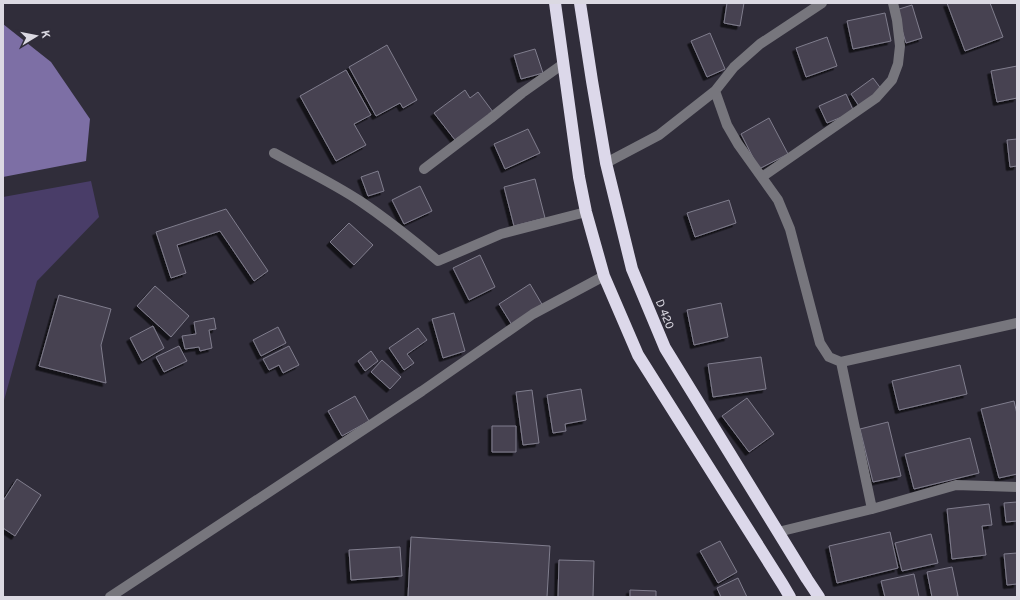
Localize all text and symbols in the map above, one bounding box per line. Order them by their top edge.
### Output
north arrow [16,16,56,56]
text: K [39,29,52,39]
street label: D 420 [654,298,676,331]

